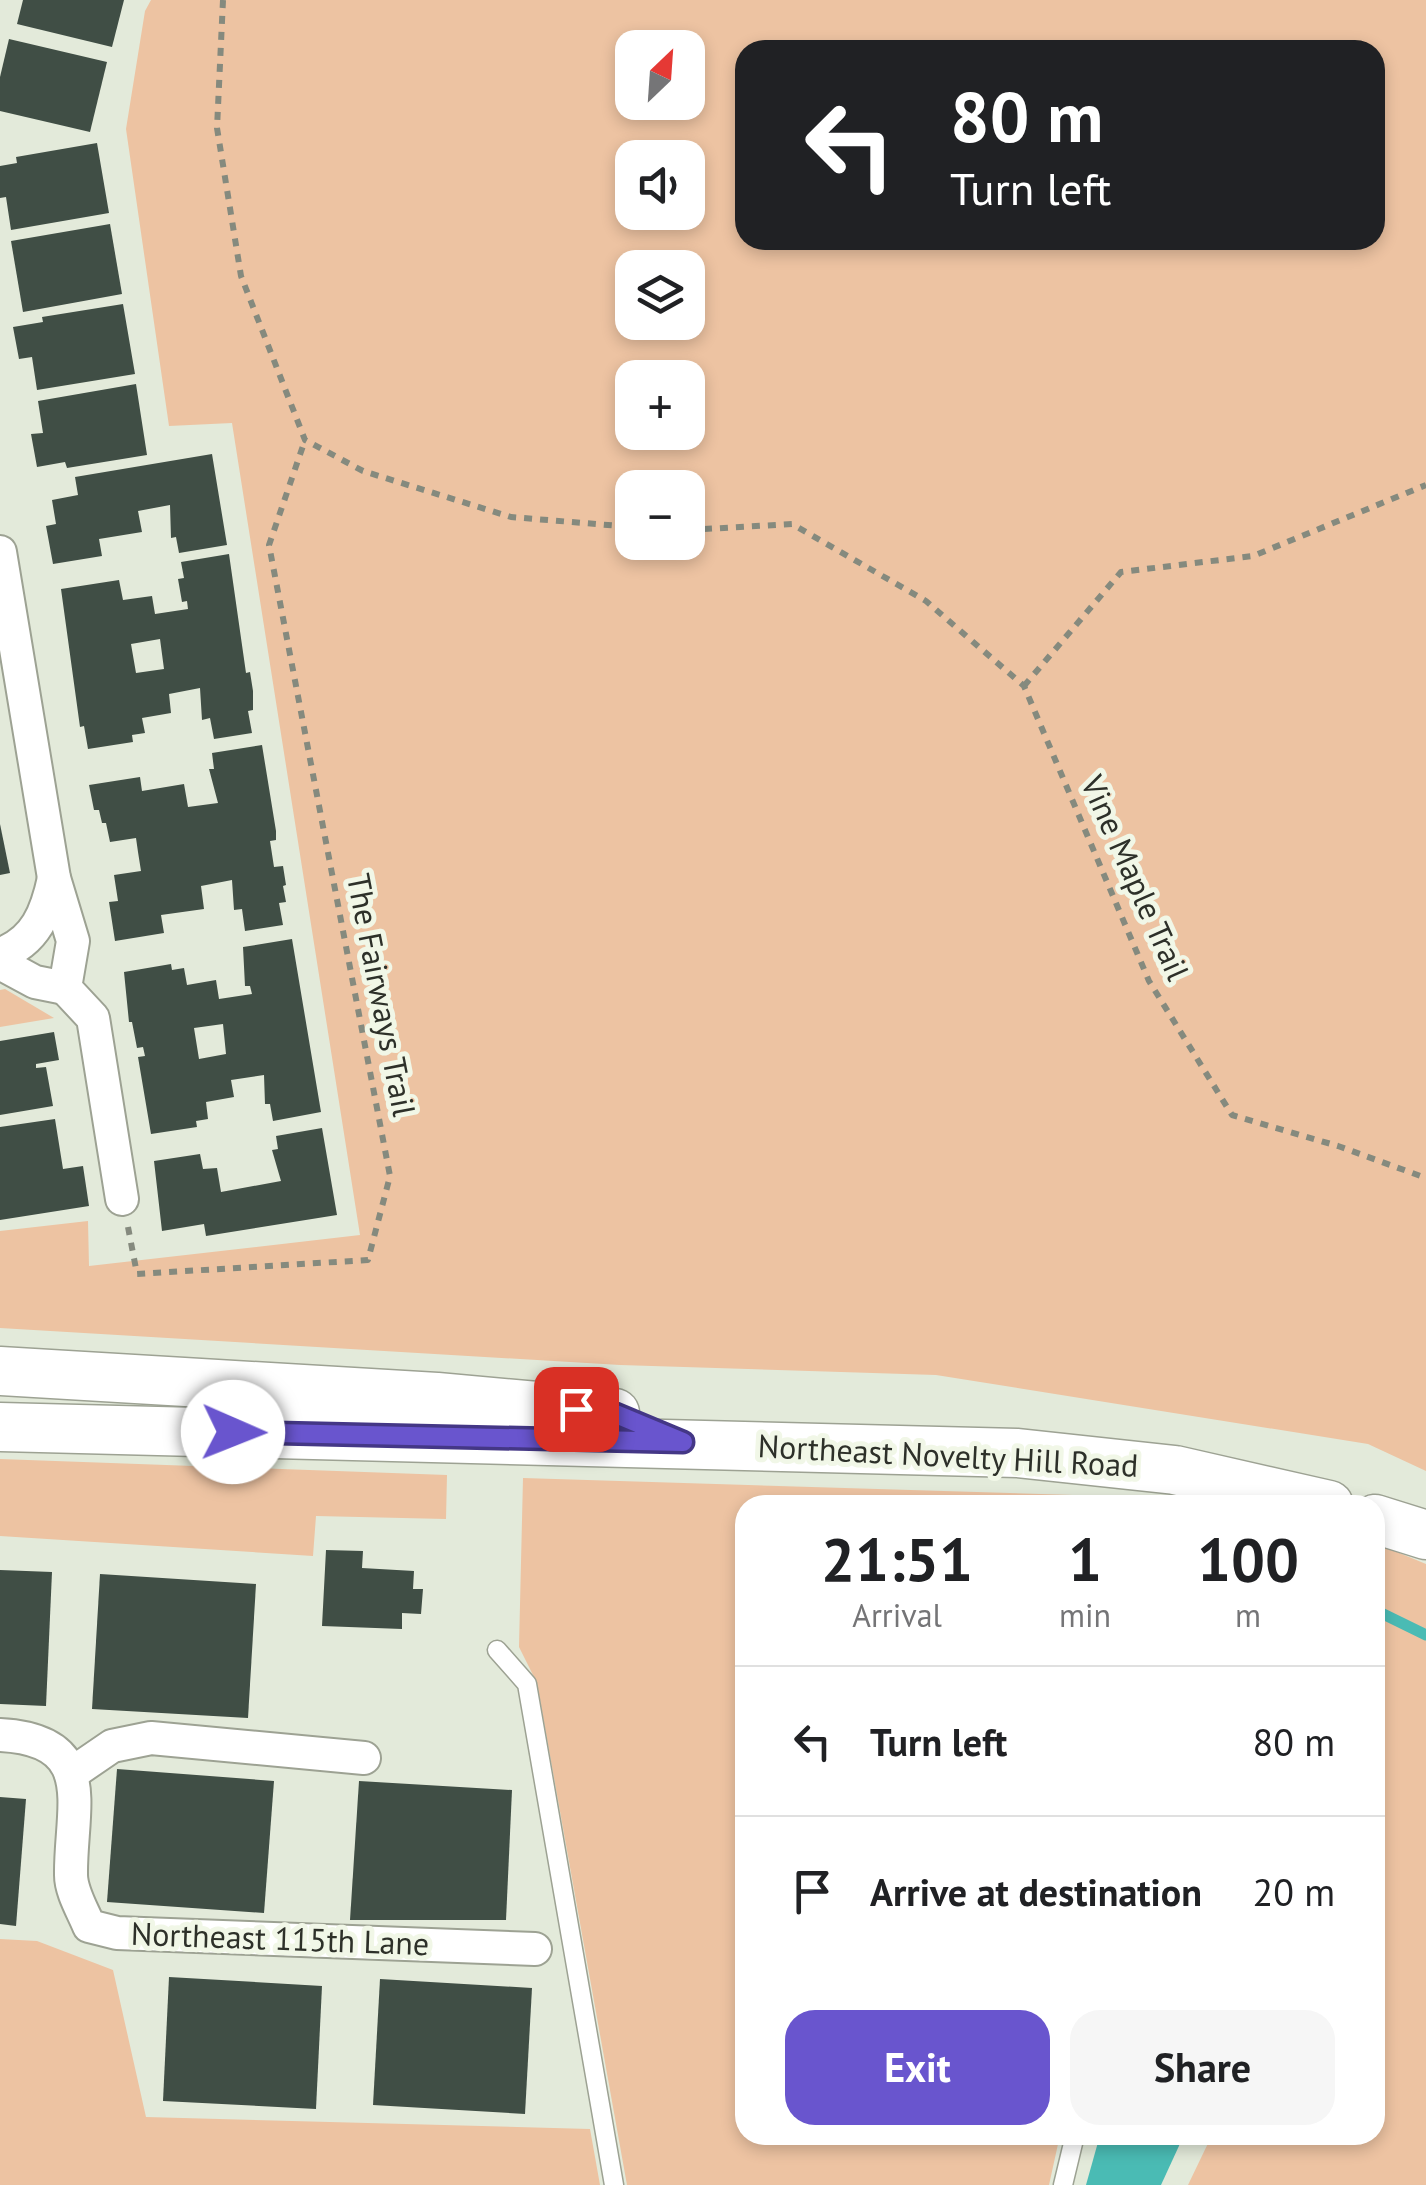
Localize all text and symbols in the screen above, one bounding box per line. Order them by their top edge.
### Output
north arrow [615,30,705,120]
map controls [615,30,705,560]
text: 80 m [950,71,1103,161]
icon: left [785,80,915,210]
button: sound [615,140,705,230]
text: Turn left [950,159,1111,217]
button: layers [615,250,705,340]
button: + [615,360,705,450]
button: − [615,470,705,560]
street label: Vine Maple Trail [1072,768,1200,987]
street label: The Fairways Trail [338,870,426,1120]
pin [534,1367,619,1452]
position arrow [181,1380,285,1484]
icon: arrive [549,1382,604,1437]
street label: Northeast Novelty Hill Road [757,1424,1139,1486]
text: 21:51 [821,1520,973,1598]
text: 1 [1068,1520,1102,1598]
text: 100 [1197,1520,1299,1598]
text: Arrival [852,1594,942,1636]
text: min [1059,1594,1111,1636]
text: m [1235,1594,1261,1636]
icon: left [785,1714,840,1769]
text: Turn left [870,1717,1007,1766]
text: 80 m [1253,1717,1335,1766]
icon: arrive [785,1864,840,1919]
text: Arrive at destination [870,1867,1202,1916]
text: 20 m [1253,1867,1335,1916]
street label: Northeast 115th Lane [130,1912,430,1964]
button: Exit [785,2010,1050,2125]
button: Share [1070,2010,1335,2125]

